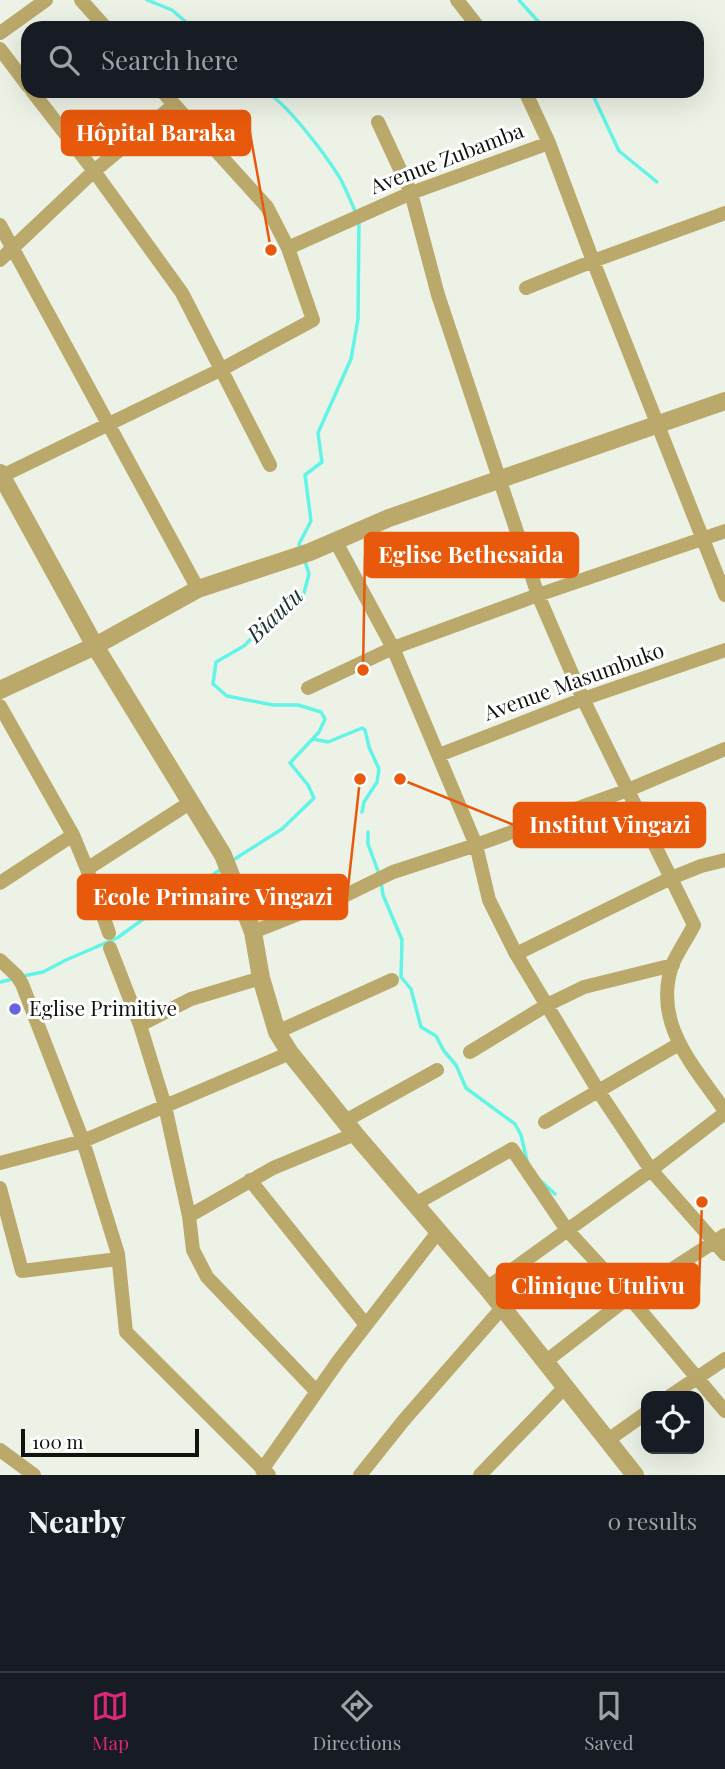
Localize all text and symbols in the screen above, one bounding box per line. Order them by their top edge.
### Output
search box [21,21,704,98]
icon: search [45,41,83,79]
text: Search here [101,42,238,77]
callout: Hôpital Baraka [62,111,250,155]
street label: Avenue Zubamba [365,115,528,200]
text: Hôpital Baraka [76,116,236,147]
callout: Eglise Bethesaida [365,533,578,577]
text: Eglise Bethesaida [378,538,564,569]
water label: Biautu [238,579,309,649]
street label: Avenue Masumbuko [478,634,667,726]
callout: Institut Vingazi [514,803,705,847]
text: Institut Vingazi [529,808,691,839]
callout: Ecole Primaire Vingazi [78,875,347,919]
text: Ecole Primaire Vingazi [93,880,333,911]
place label: Eglise Primitive [29,993,177,1021]
marker: Eglise Primitive [7,1001,23,1017]
callout: Clinique Utulivu [497,1264,699,1308]
text: Clinique Utulivu [511,1269,685,1300]
map controls [641,1391,704,1454]
button: locate [641,1391,704,1454]
scale bar [21,1426,200,1458]
text: 100 m [32,1428,83,1454]
text: Nearby [28,1501,126,1541]
text: 0 results [607,1505,697,1536]
tab: Map [91,1687,129,1755]
tab: Directions [312,1687,401,1755]
tab: Saved [584,1687,634,1755]

